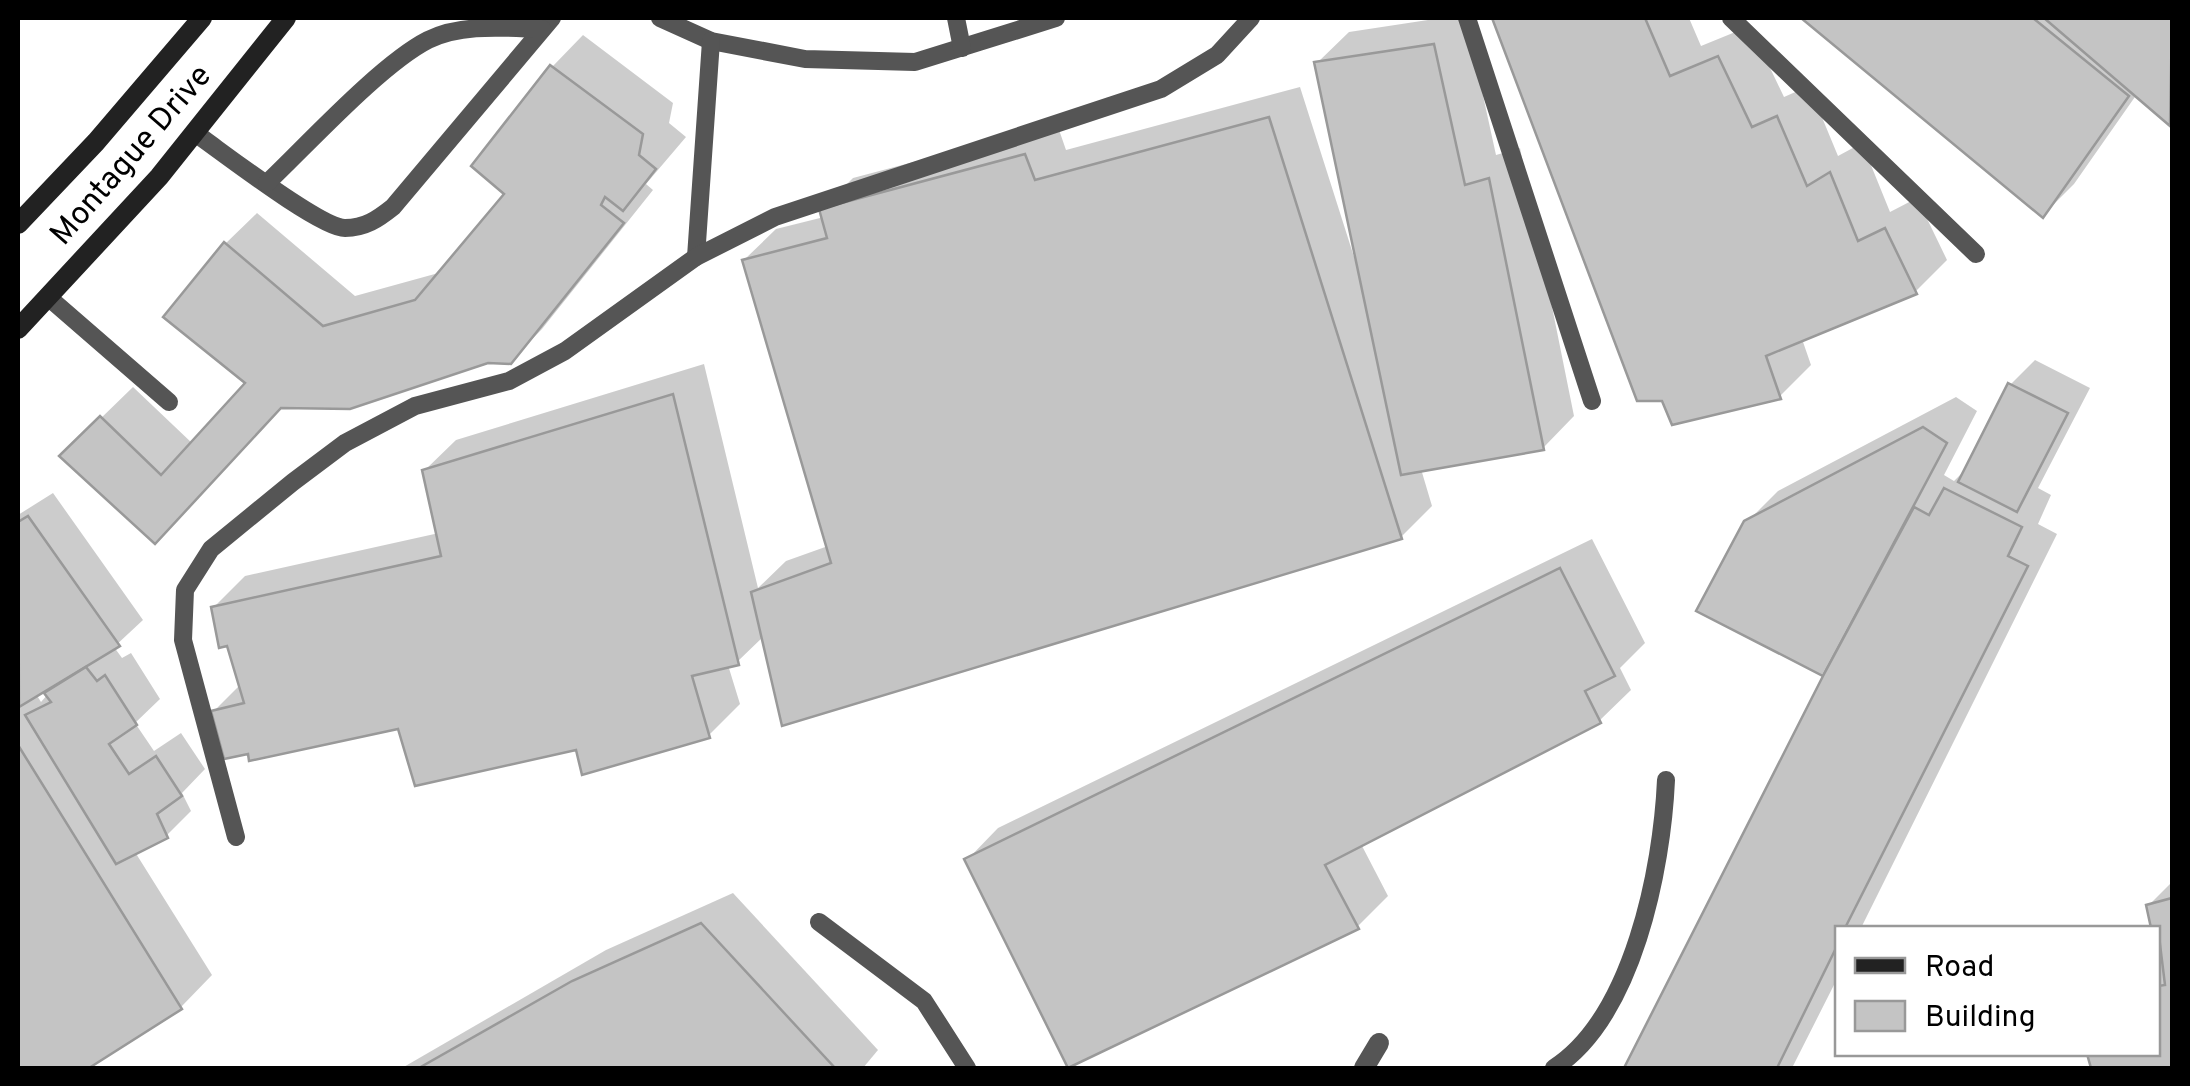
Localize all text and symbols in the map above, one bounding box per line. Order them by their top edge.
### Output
street label: Montague Drive [43,57,221,255]
legend [1835,926,2160,1056]
text: Road [1925,950,1994,987]
text: Building [1925,1000,2036,1037]

